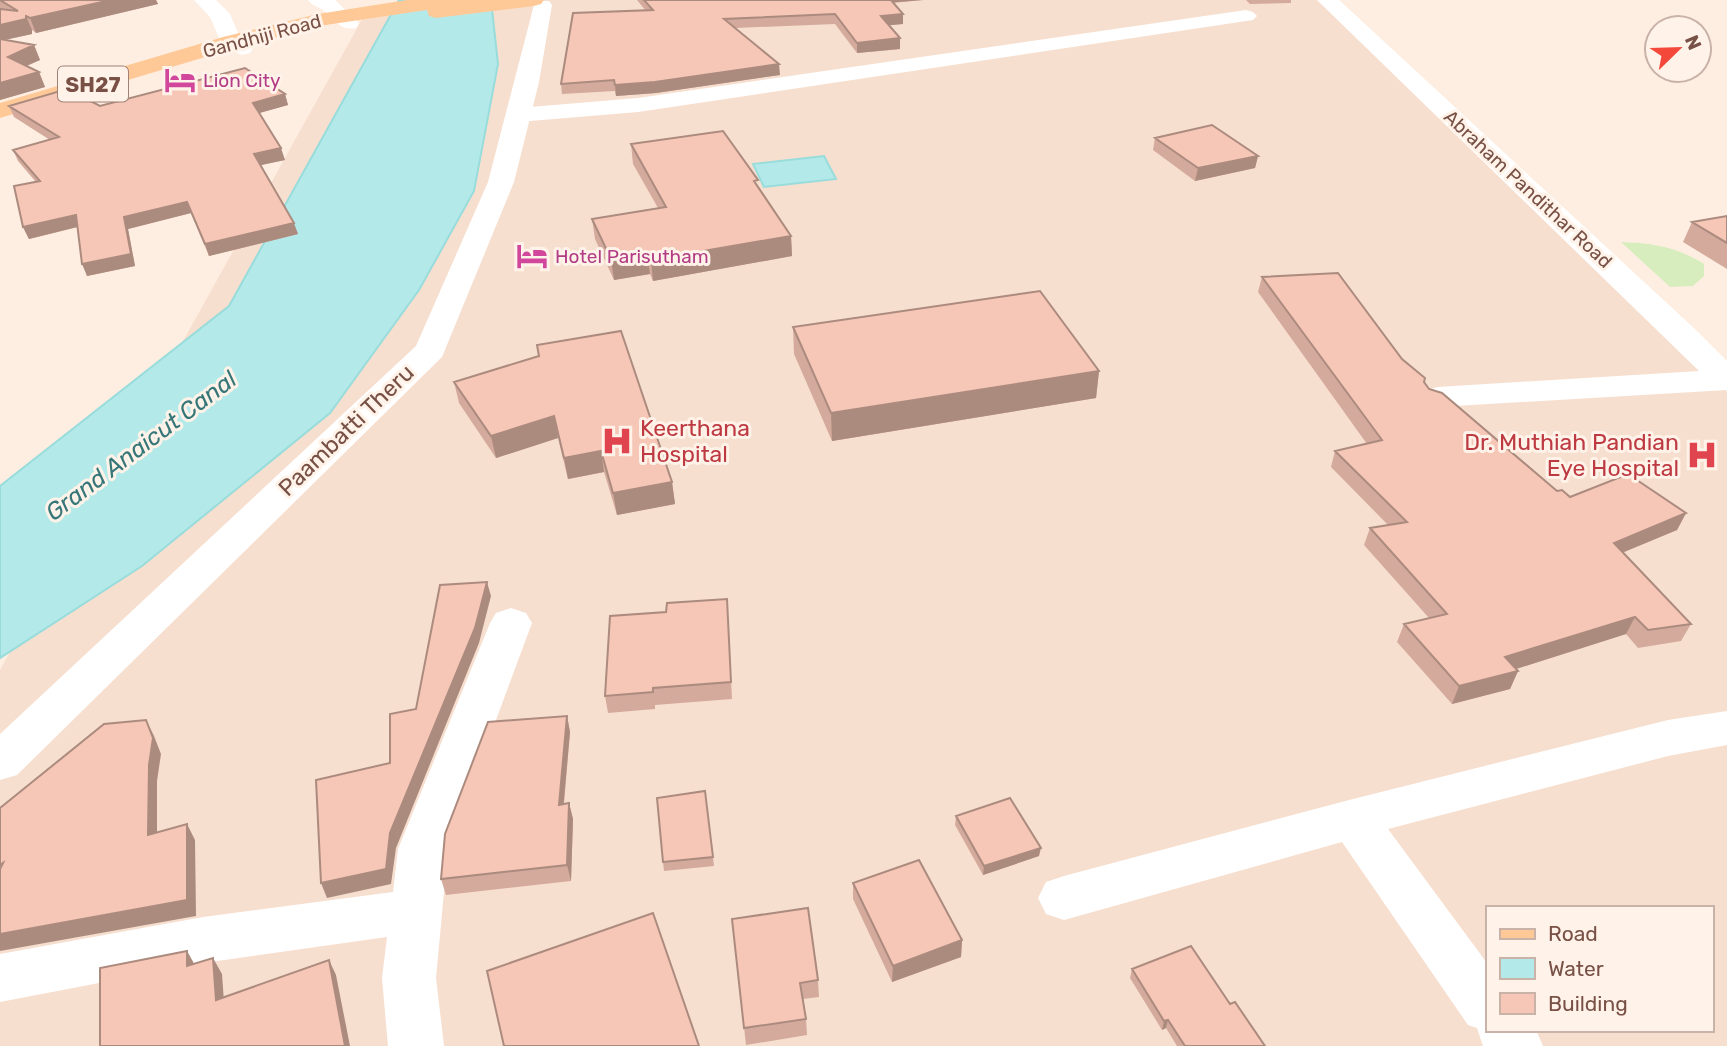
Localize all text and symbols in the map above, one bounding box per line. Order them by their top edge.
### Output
street label: Gandhiji Road [200,9,324,63]
north arrow [1643,14,1713,84]
text: N [1680,32,1706,53]
hotel icon: Lion City [163,63,197,97]
road number: SH27 [58,66,128,102]
place label: Lion City [203,69,281,92]
street label: Abraham Pandithar Road [1439,105,1617,273]
hotel icon: Hotel Parisutham [515,239,549,273]
place label: Hotel Parisutham [555,245,709,268]
street label: Paambatti Theru [272,358,420,502]
water label: Grand Anaicut Canal [40,364,243,527]
place label: Keerthana Hospital [640,414,750,468]
hospital icon: Keerthana Hospital [600,424,634,458]
place label: Dr. Muthiah Pandian Eye Hospital [1464,428,1679,482]
hospital icon: Dr. Muthiah Pandian Eye Hospital [1685,438,1719,472]
legend [1486,906,1713,1032]
text: Road [1548,921,1598,946]
text: Water [1548,956,1604,981]
text: Building [1548,991,1628,1016]

